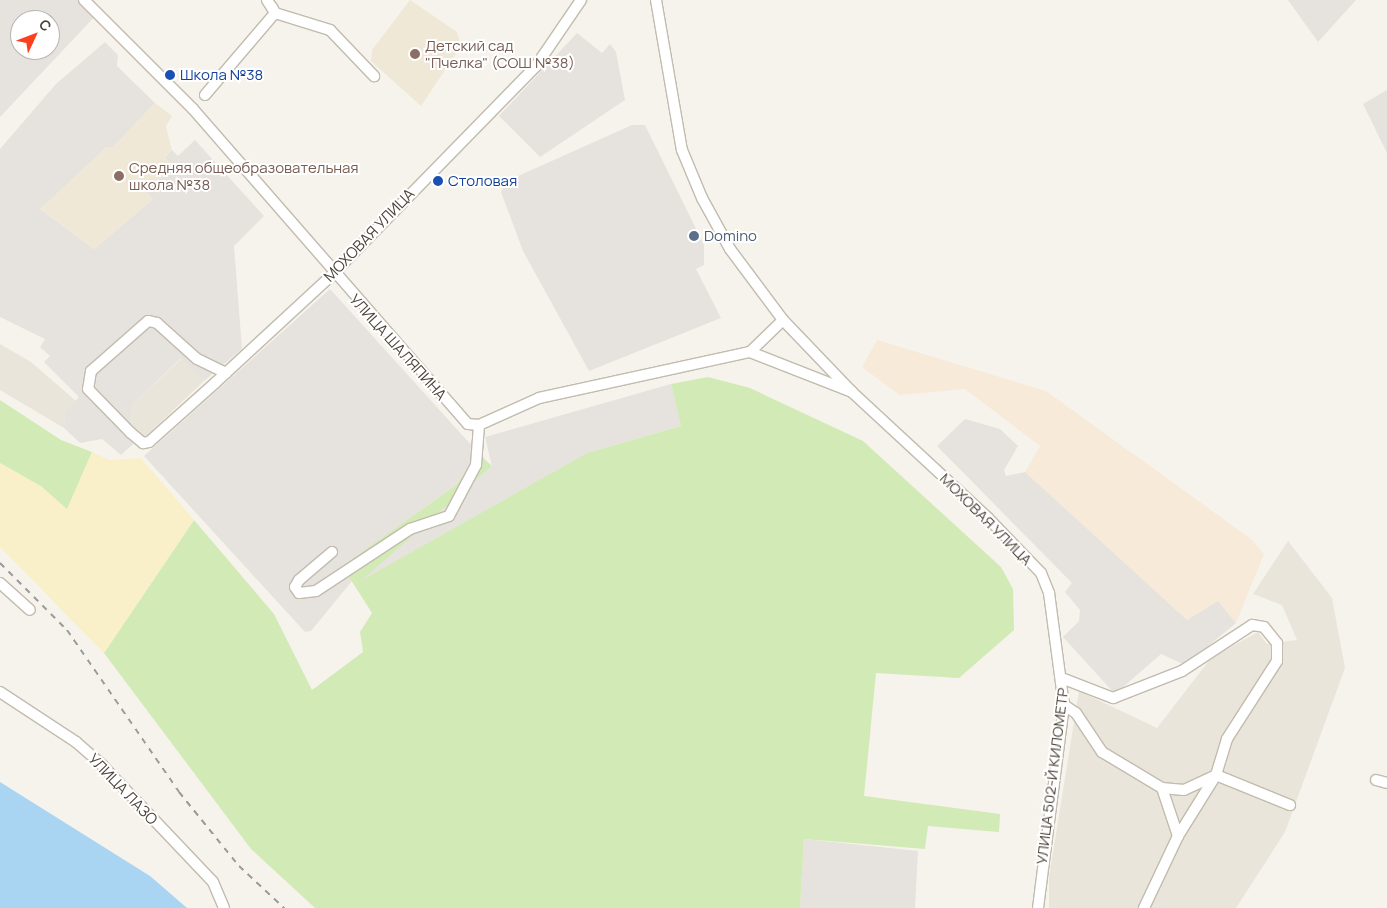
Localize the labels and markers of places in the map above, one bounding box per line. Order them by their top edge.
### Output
place label: Детский сад "Пчелка" (СОШ №38) [425,36,575,71]
marker: Детский сад "Пчелка" (СОШ №38) [409,48,421,60]
place label: Школа №38 [180,66,263,84]
marker: Школа №38 [164,69,176,81]
place label: Средняя общеобразовательная школа №38 [129,158,359,193]
marker: Средняя общеобразовательная школа №38 [113,170,125,182]
place label: Столовая [448,172,517,190]
marker: Столовая [432,175,444,187]
place label: Domino [704,227,757,245]
marker: Domino [688,230,700,242]

